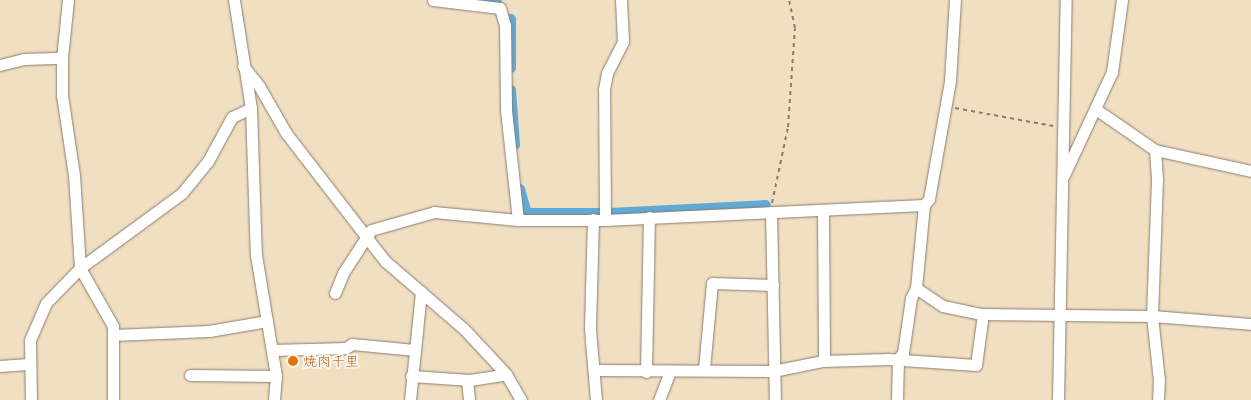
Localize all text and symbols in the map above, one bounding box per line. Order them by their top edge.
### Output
place label: 焼肉千里 [303,353,359,369]
marker: 焼肉千里 [287,355,299,367]

